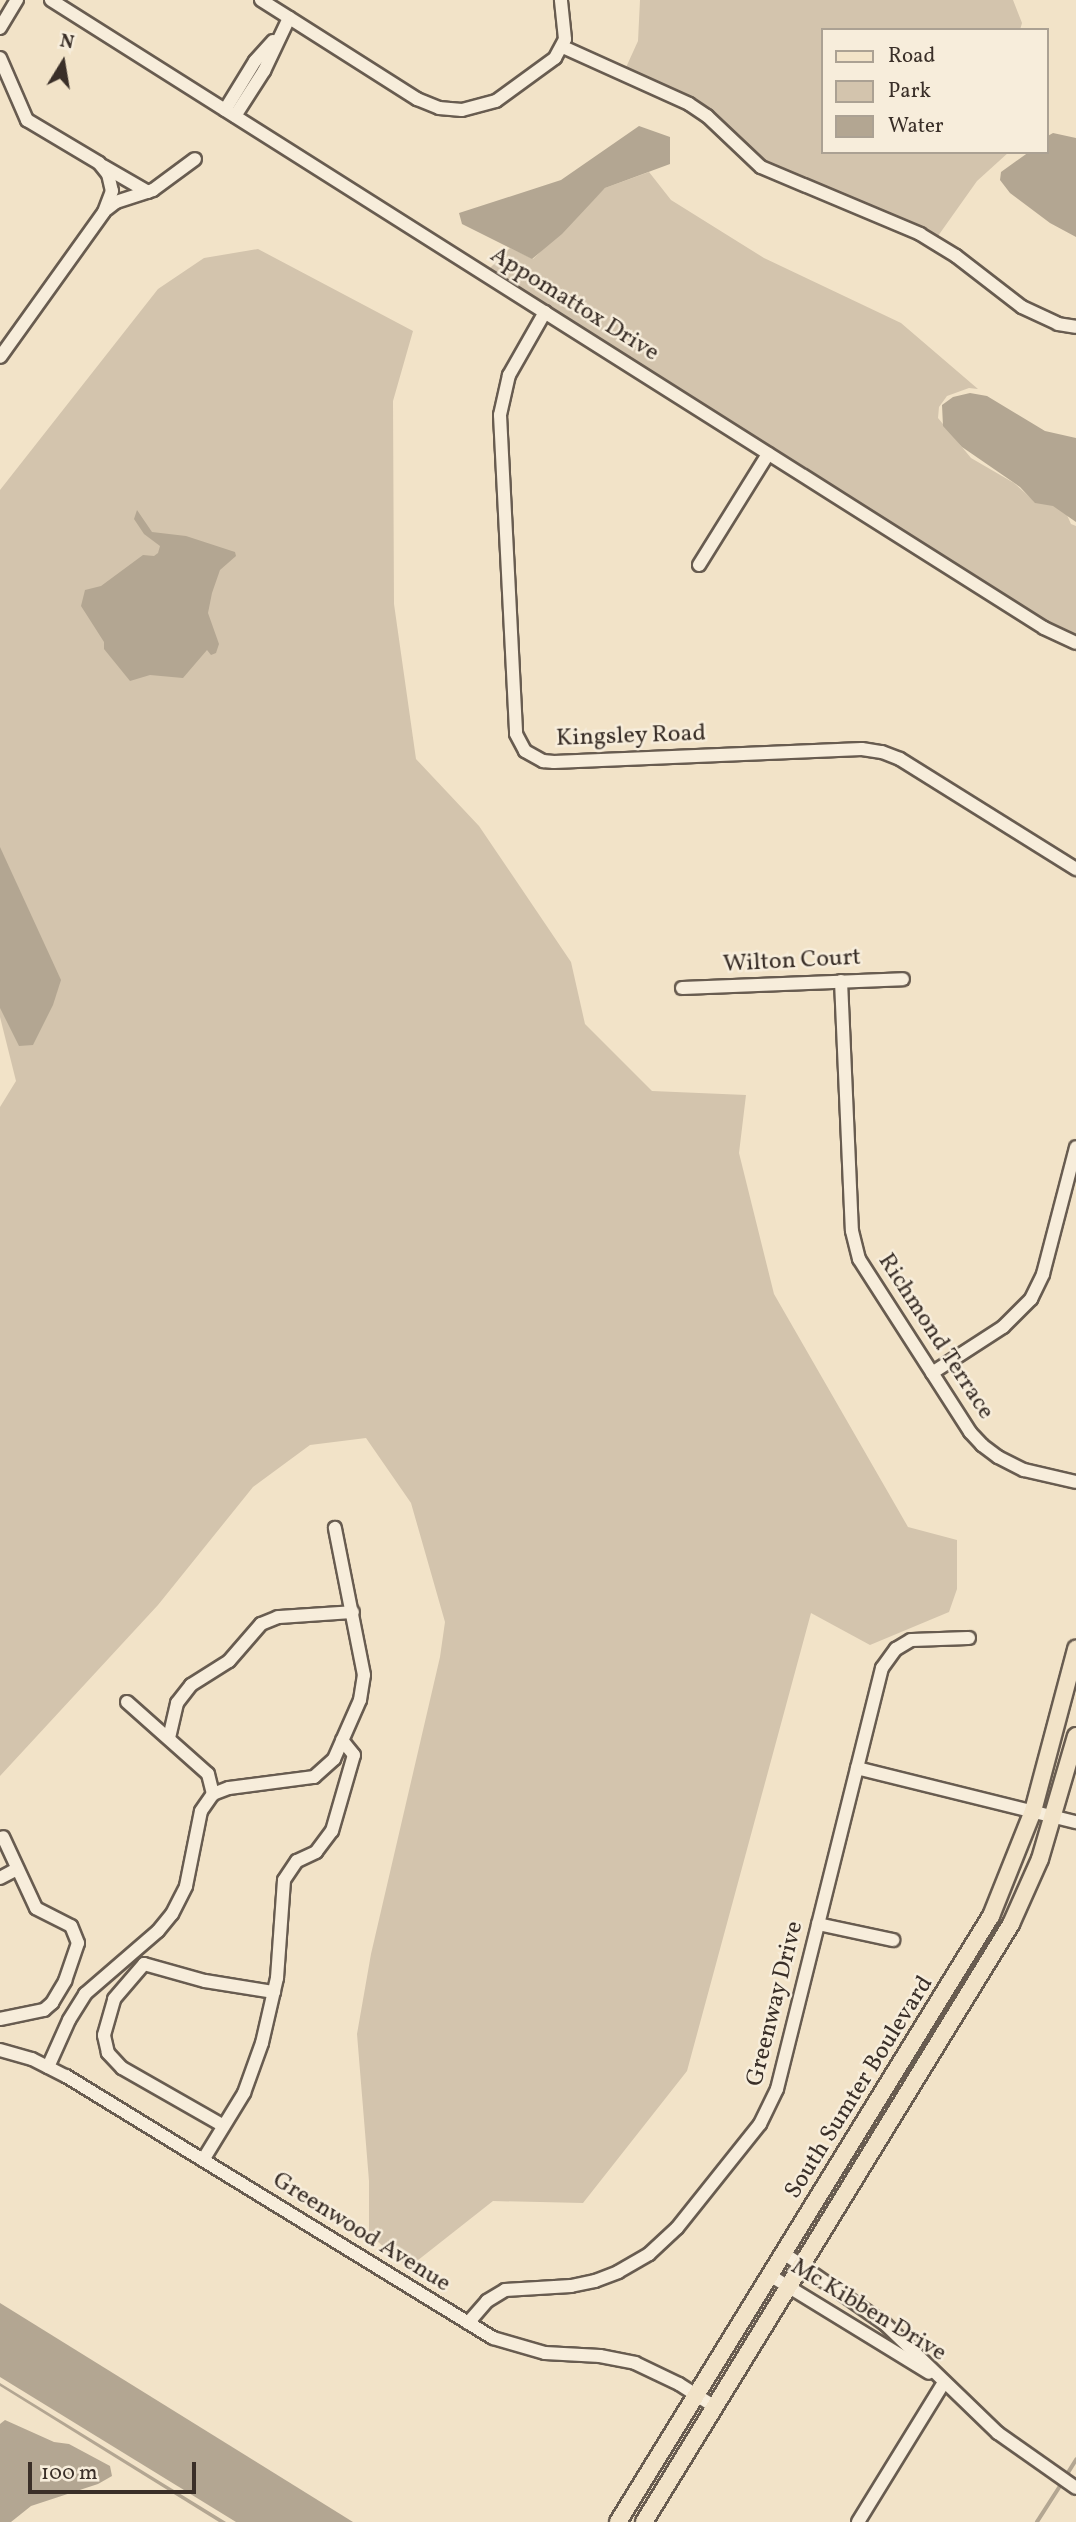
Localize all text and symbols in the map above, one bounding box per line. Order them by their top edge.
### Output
north arrow [28,28,98,98]
text: N [58,28,76,56]
legend [820,28,1048,154]
text: Road [888,42,935,71]
text: Park [888,77,931,106]
text: Water [888,112,944,141]
street label: Appomattox Drive [484,241,664,369]
street label: Kingsley Road [555,720,707,754]
street label: Wilton Court [722,944,862,980]
street label: Richmond Terrace [870,1248,1000,1426]
street label: Greenway Drive [741,1918,811,2090]
street label: South Sumter Boulevard [780,1971,940,2205]
street label: Greenwood Avenue [267,2167,455,2299]
street label: Mc Kibben Drive [785,2253,951,2369]
scale bar [32,2448,200,2492]
text: 100 m [41,2459,98,2488]

